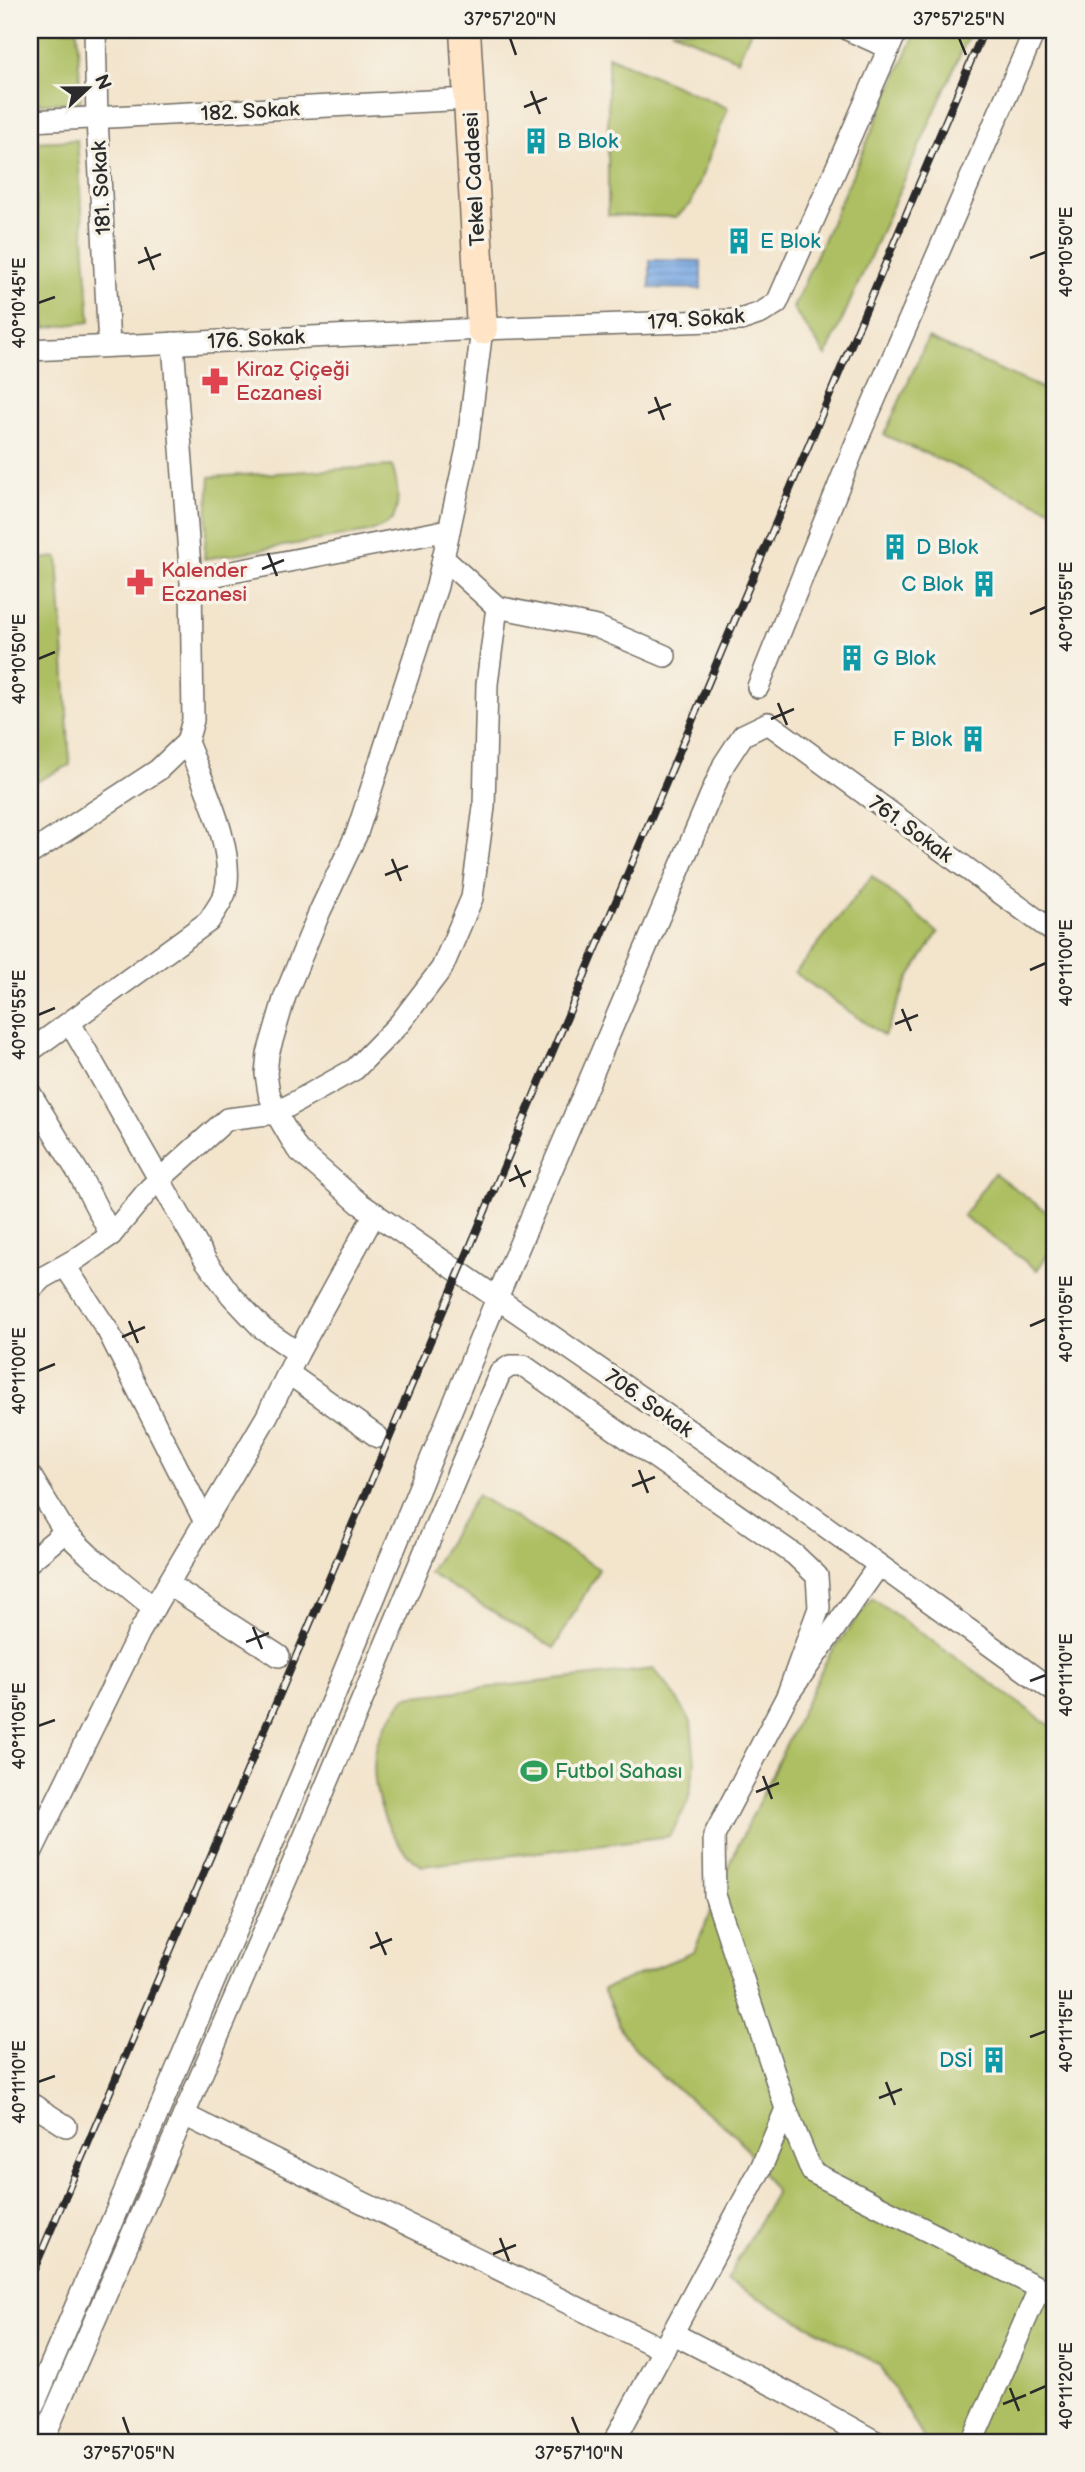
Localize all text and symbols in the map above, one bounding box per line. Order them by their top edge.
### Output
text: 37°57'20"N [464,9,556,30]
text: 37°57'25"N [913,9,1005,30]
north arrow [52,52,122,122]
text: N [89,71,116,93]
street label: 182. Sokak [200,96,301,127]
street label: Tekel Caddesi [459,111,490,247]
building icon: B Blok [521,126,551,156]
place label: B Blok [557,129,619,154]
street label: 181. Sokak [87,139,116,236]
text: 40°10'50"E [1056,206,1077,297]
building icon: E Blok [724,226,754,256]
place label: E Blok [760,229,821,254]
text: 40°10'45"E [9,257,30,349]
street label: 179. Sokak [647,304,746,335]
street label: 176. Sokak [207,324,306,355]
place label: Kiraz Çiçeği Eczanesi [236,357,350,406]
pharmacy icon: Kiraz Çiçeği Eczanesi [200,366,230,396]
building icon: D Blok [880,532,910,562]
place label: D Blok [916,535,979,560]
place label: Kalender Eczanesi [161,558,248,607]
text: 40°10'55"E [1056,562,1077,652]
pharmacy icon: Kalender Eczanesi [125,567,155,597]
building icon: C Blok [969,569,999,599]
place label: C Blok [901,572,964,597]
text: 40°10'50"E [9,613,30,704]
building icon: G Blok [837,643,867,673]
place label: G Blok [873,646,936,671]
building icon: F Blok [958,724,988,754]
place label: F Blok [893,727,953,752]
street label: 761. Sokak [864,791,958,869]
text: 40°11'00"E [1056,919,1077,1007]
text: 40°10'55"E [9,970,30,1060]
text: 40°11'05"E [1056,1275,1077,1363]
text: 40°11'00"E [9,1327,30,1415]
street label: 706. Sokak [600,1364,698,1443]
text: 40°11'10"E [1056,1633,1077,1717]
text: 40°11'05"E [9,1682,30,1770]
sports icon: Futbol Sahası [519,1756,549,1786]
place label: Futbol Sahası [555,1759,683,1784]
text: 40°11'15"E [1056,1989,1077,2073]
text: 40°11'10"E [9,2040,30,2124]
building icon: DSİ [979,2045,1009,2075]
place label: DSİ [939,2048,973,2073]
text: 40°11'20"E [1056,2342,1077,2430]
text: 37°57'05"N [83,2443,175,2464]
text: 37°57'10"N [534,2443,624,2464]

